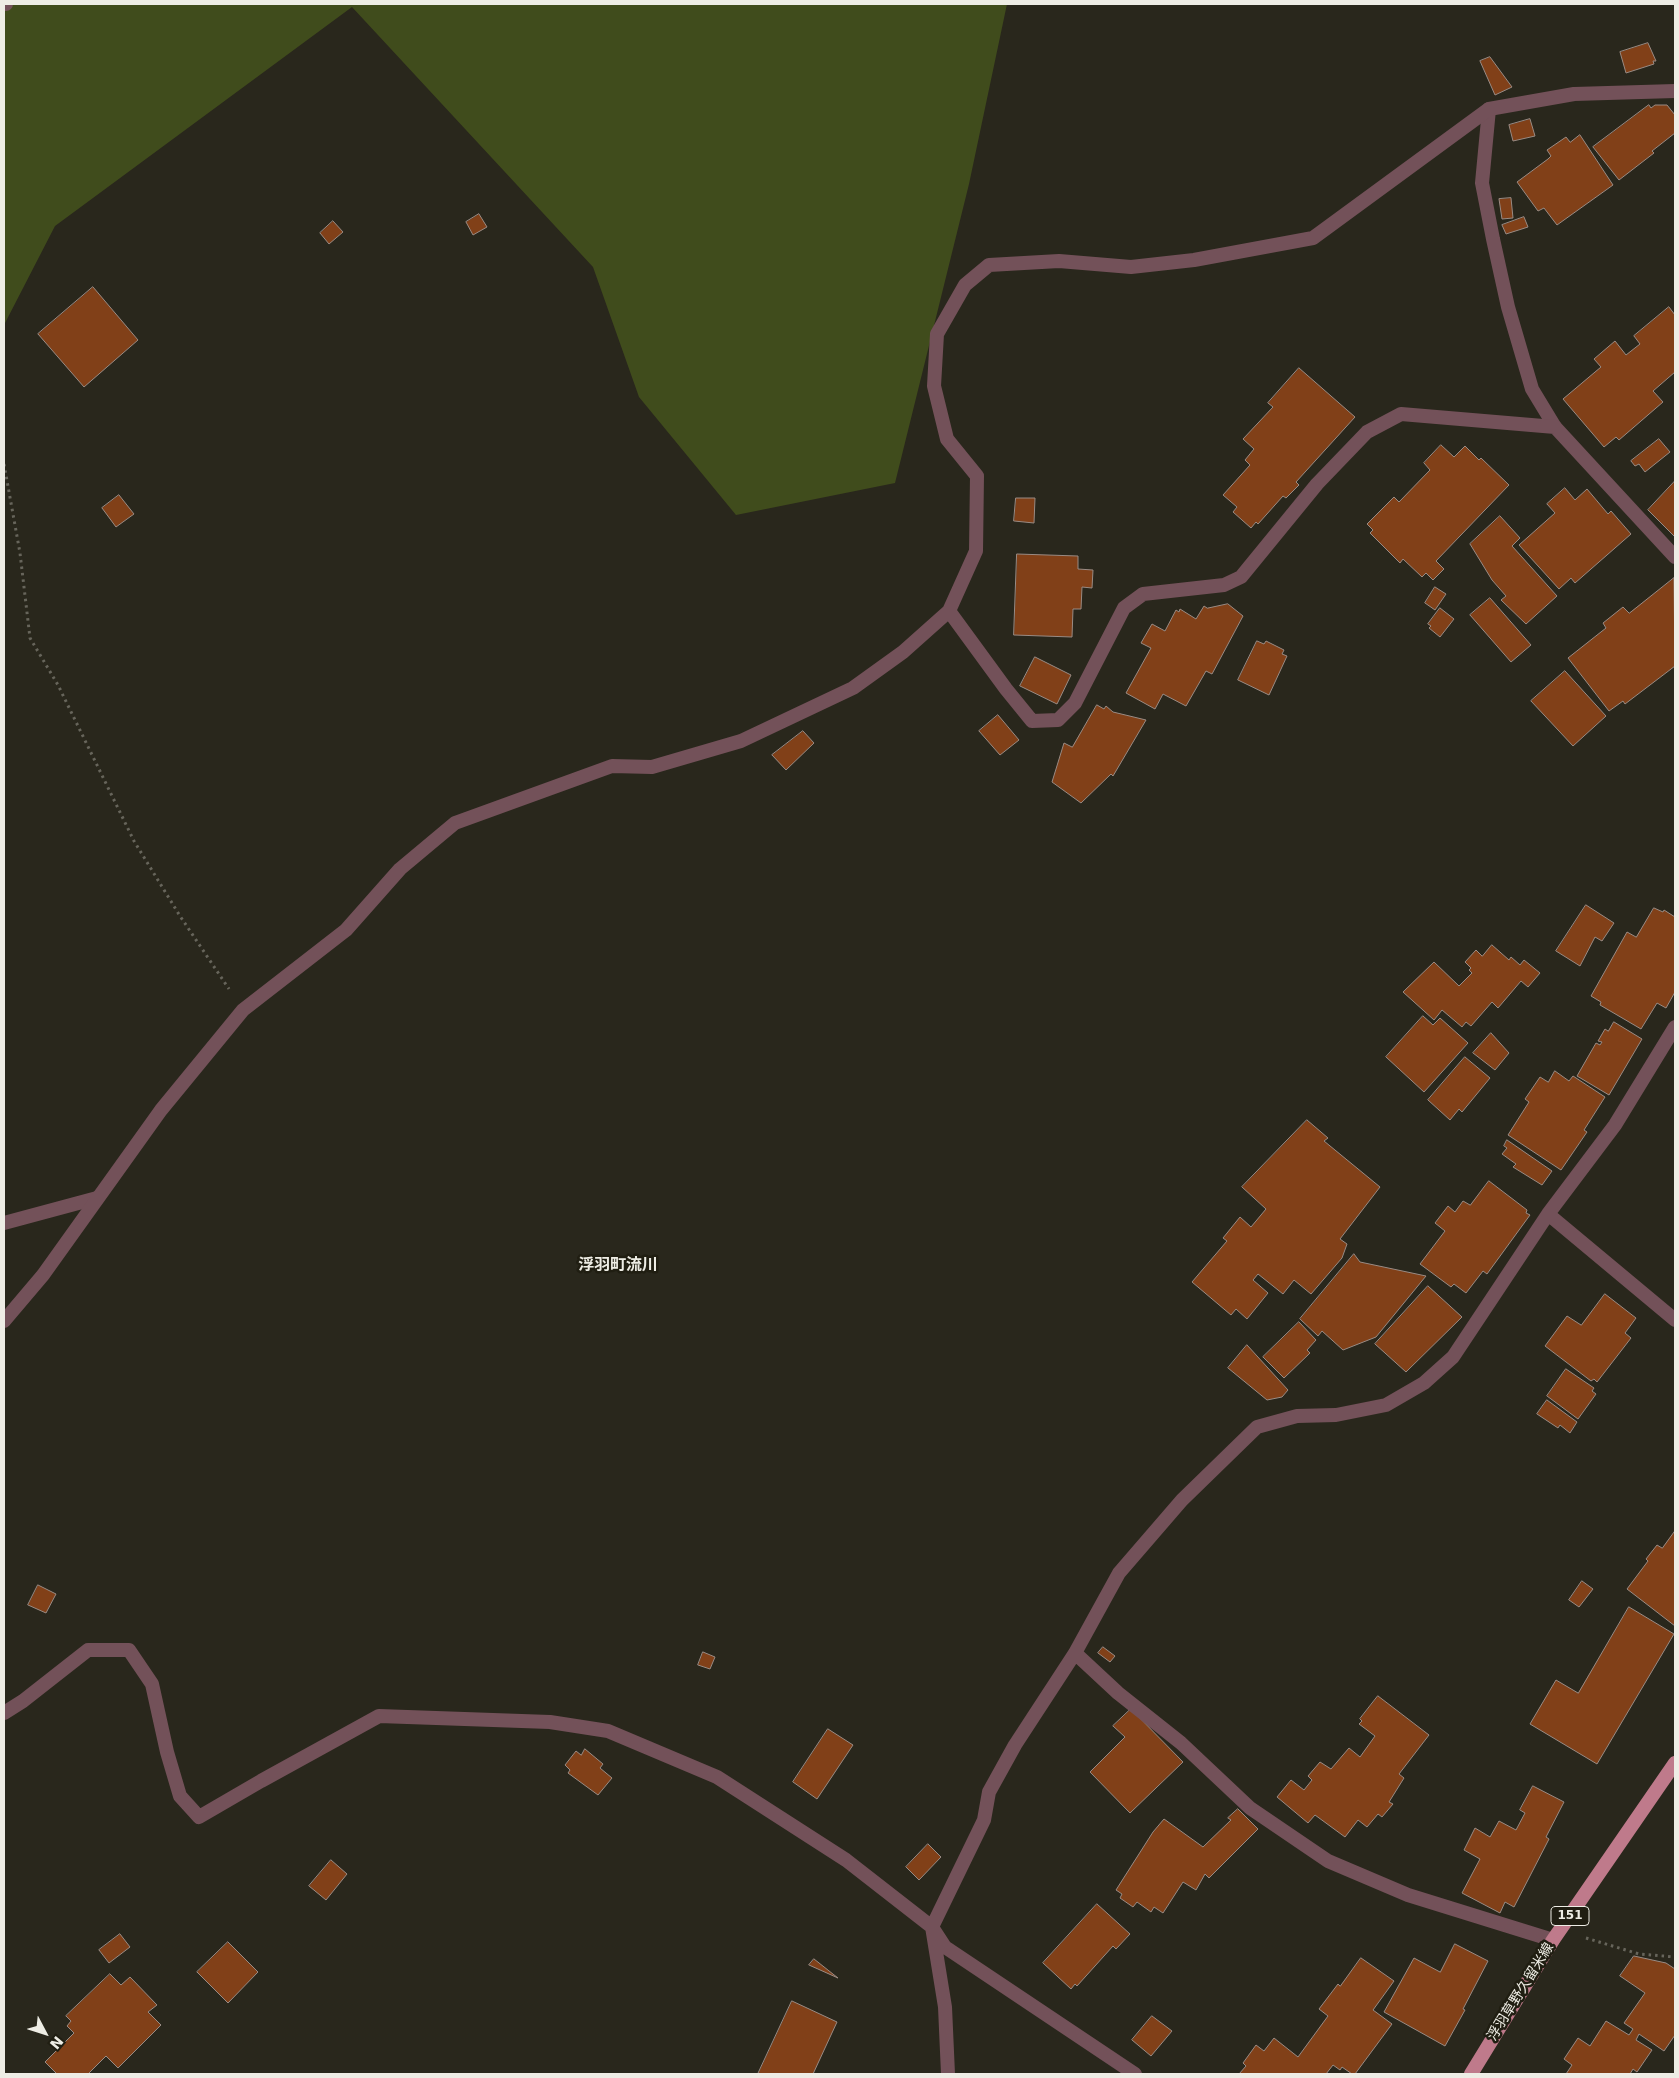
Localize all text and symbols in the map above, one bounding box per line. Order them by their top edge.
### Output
district label: 浮羽町流川 [578,1256,658,1276]
road number: 151 [1551,1906,1589,1925]
street label: 浮羽草野久留米線 [1484,1940,1558,2044]
north arrow [20,2008,70,2058]
text: N [47,2033,66,2052]

